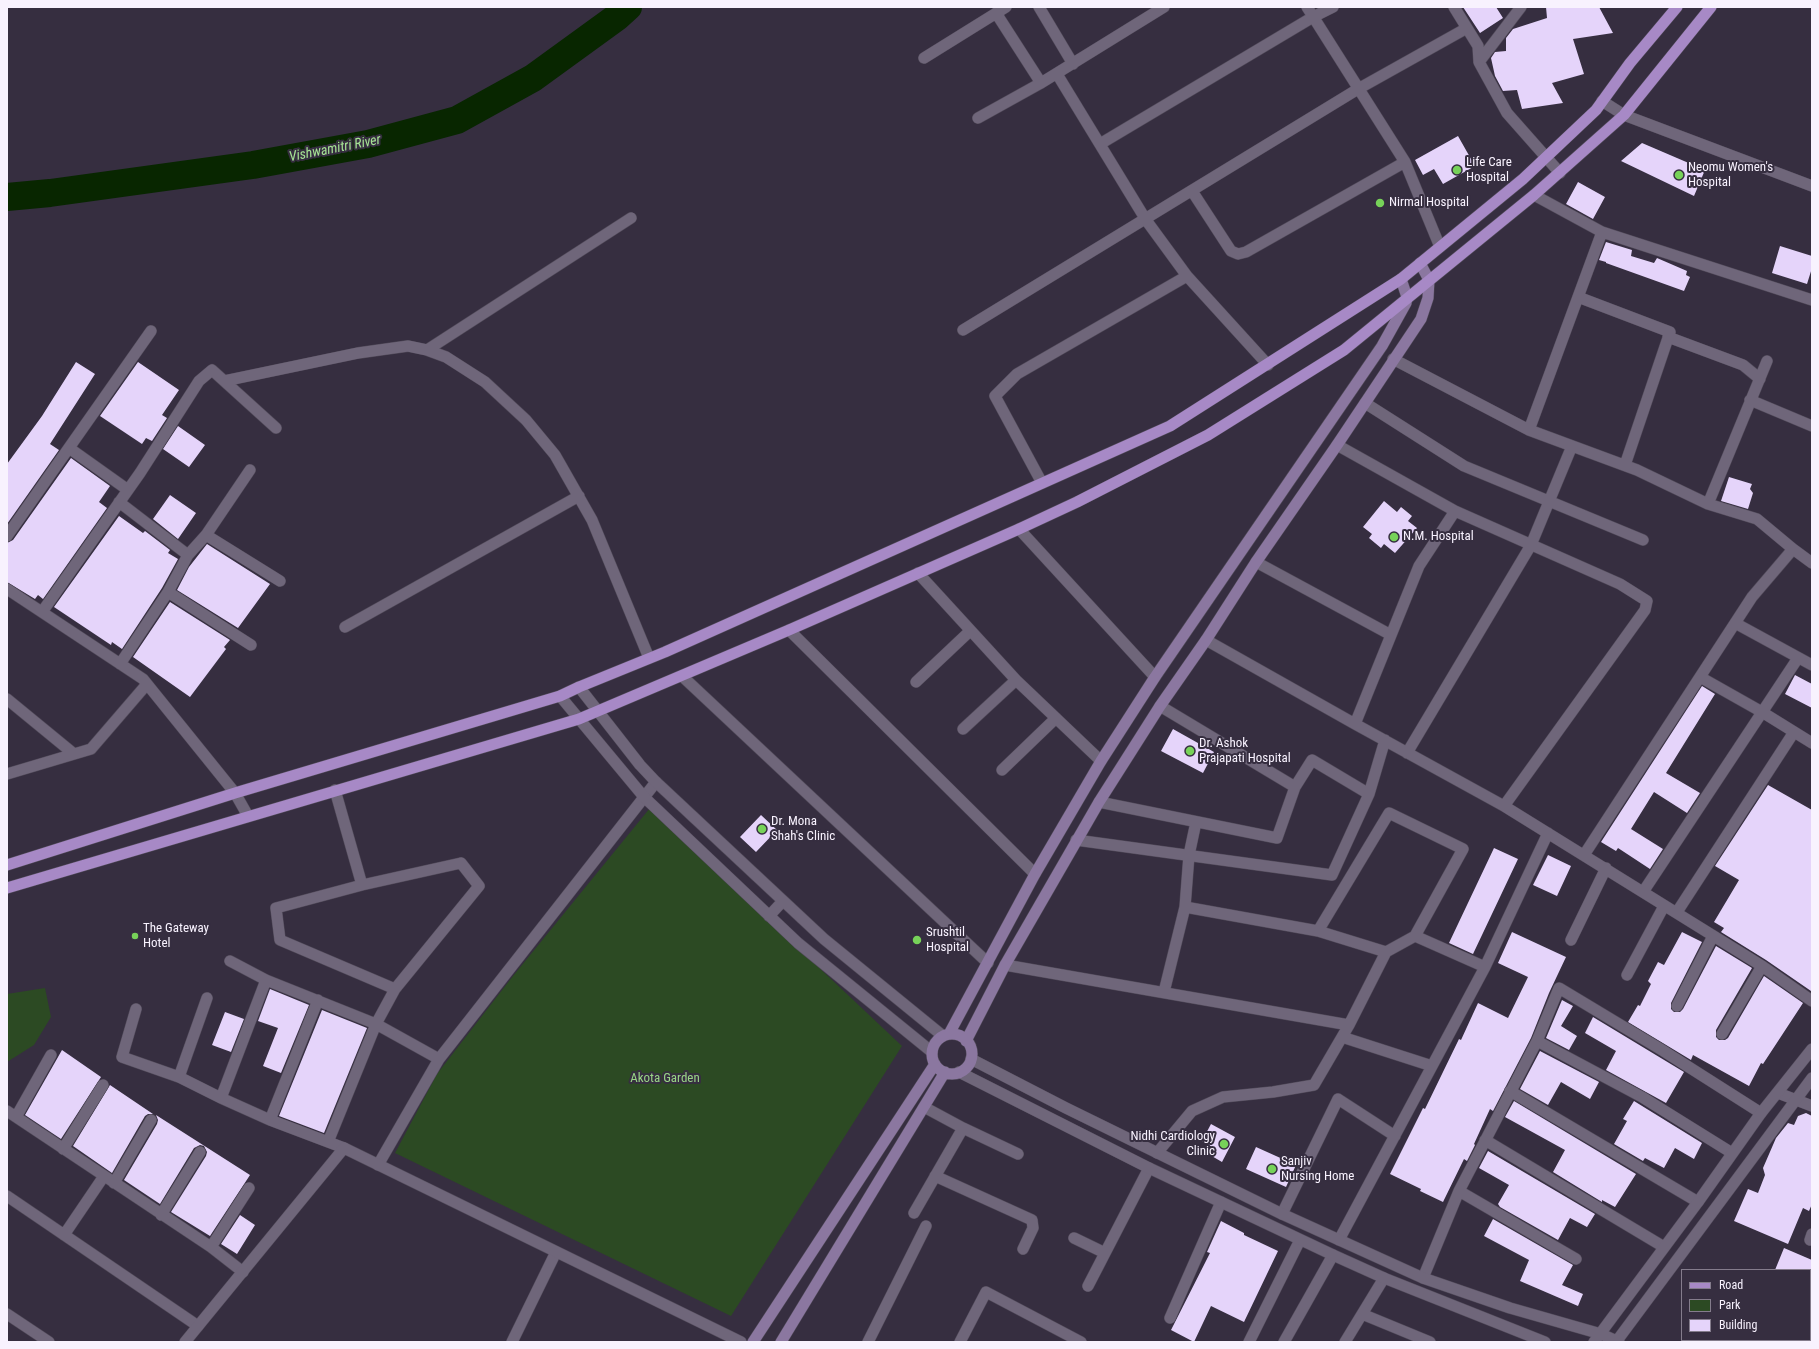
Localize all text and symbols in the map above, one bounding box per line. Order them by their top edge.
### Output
water label: Vishwamitri River [288,132,382,166]
place label: Life Care Hospital [1466,155,1512,186]
place label: Neomu Women's Hospital [1688,160,1773,191]
marker: Life Care Hospital [1451,164,1463,176]
marker: Neomu Women's Hospital [1673,169,1685,181]
place label: Nirmal Hospital [1389,195,1469,211]
marker: Nirmal Hospital [1374,197,1386,209]
place label: N.M. Hospital [1403,529,1474,545]
marker: N.M. Hospital [1388,531,1400,543]
place label: Dr. Ashok Prajapati Hospital [1199,736,1291,767]
marker: Dr. Ashok Prajapati Hospital [1184,745,1196,757]
place label: Dr. Mona Shah's Clinic [771,814,835,845]
marker: Dr. Mona Shah's Clinic [756,823,768,835]
place label: The Gateway Hotel [143,921,209,952]
place label: Srushtil Hospital [926,925,969,956]
marker: The Gateway Hotel [130,931,140,941]
marker: Srushtil Hospital [911,934,923,946]
park label: Akota Garden [630,1071,700,1087]
place label: Nidhi Cardiology Clinic [1131,1129,1215,1160]
marker: Nidhi Cardiology Clinic [1218,1138,1230,1150]
place label: Sanjiv Nursing Home [1281,1154,1354,1185]
marker: Sanjiv Nursing Home [1266,1163,1278,1175]
legend [1681,1269,1811,1341]
text: Road [1719,1278,1743,1292]
text: Park [1719,1298,1740,1312]
text: Building [1719,1318,1757,1332]

